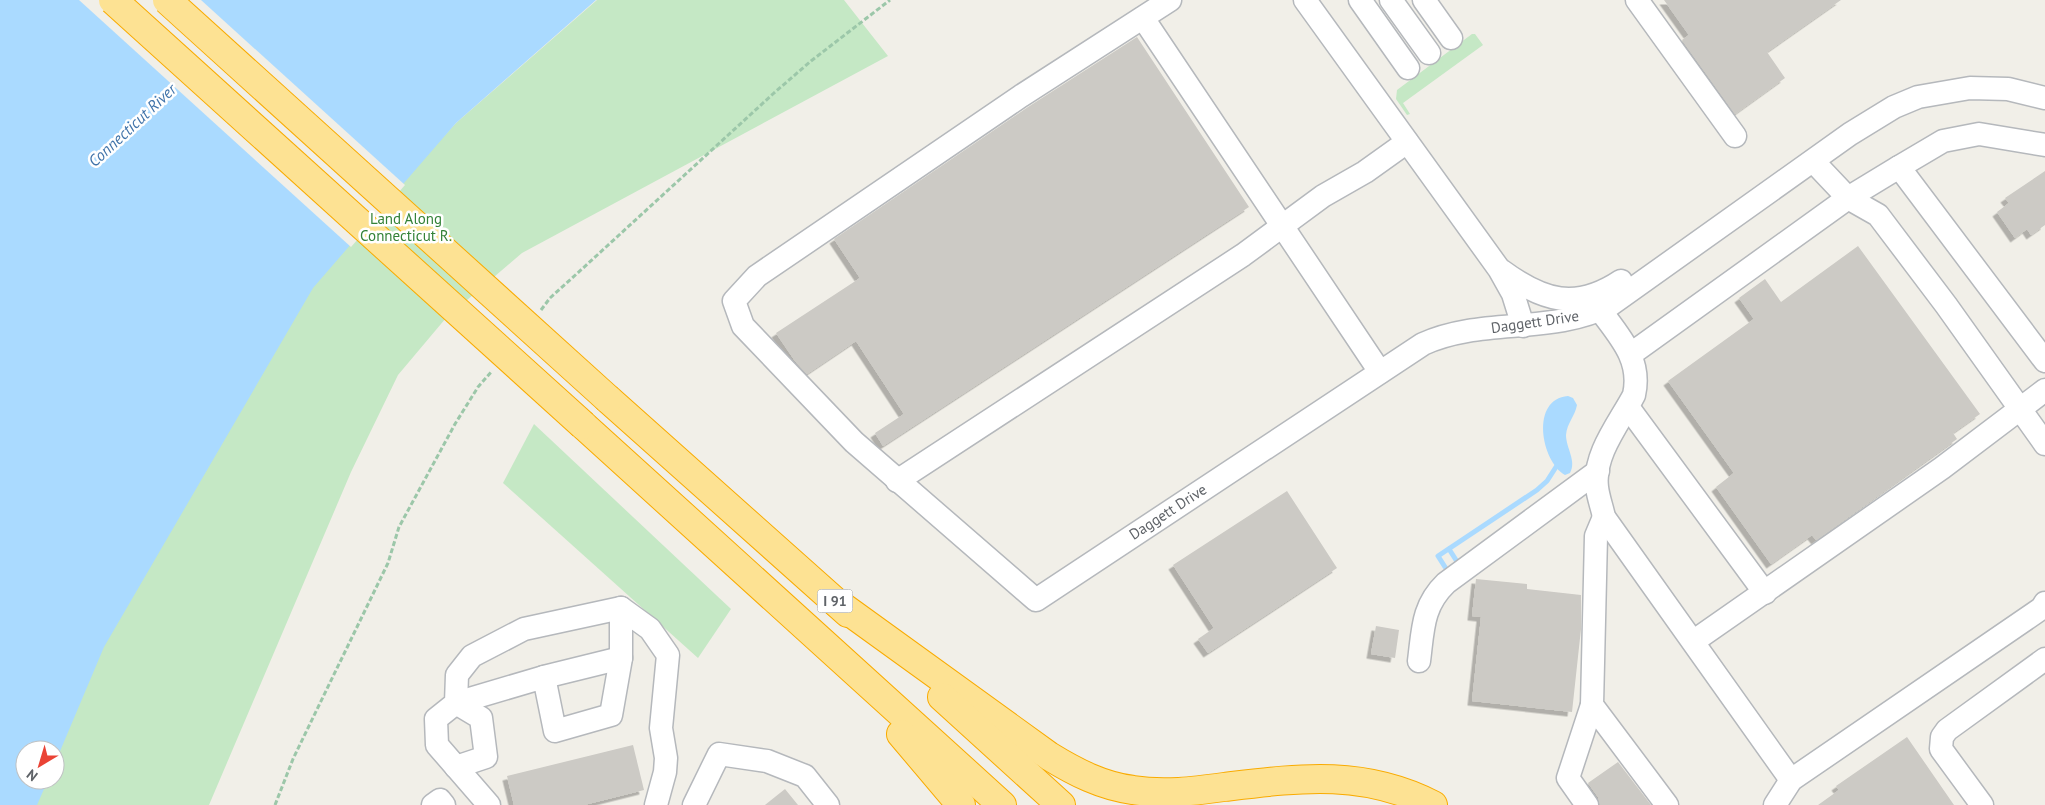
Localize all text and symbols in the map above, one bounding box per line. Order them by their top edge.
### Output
water label: Connecticut River [84,78,181,171]
park label: Land Along Connecticut R. [360,209,452,245]
street label: Daggett Drive [1490,306,1580,337]
street label: Daggett Drive [1125,479,1210,544]
road number: I 91 [818,590,852,612]
north arrow [15,740,65,790]
text: N [23,765,41,785]

